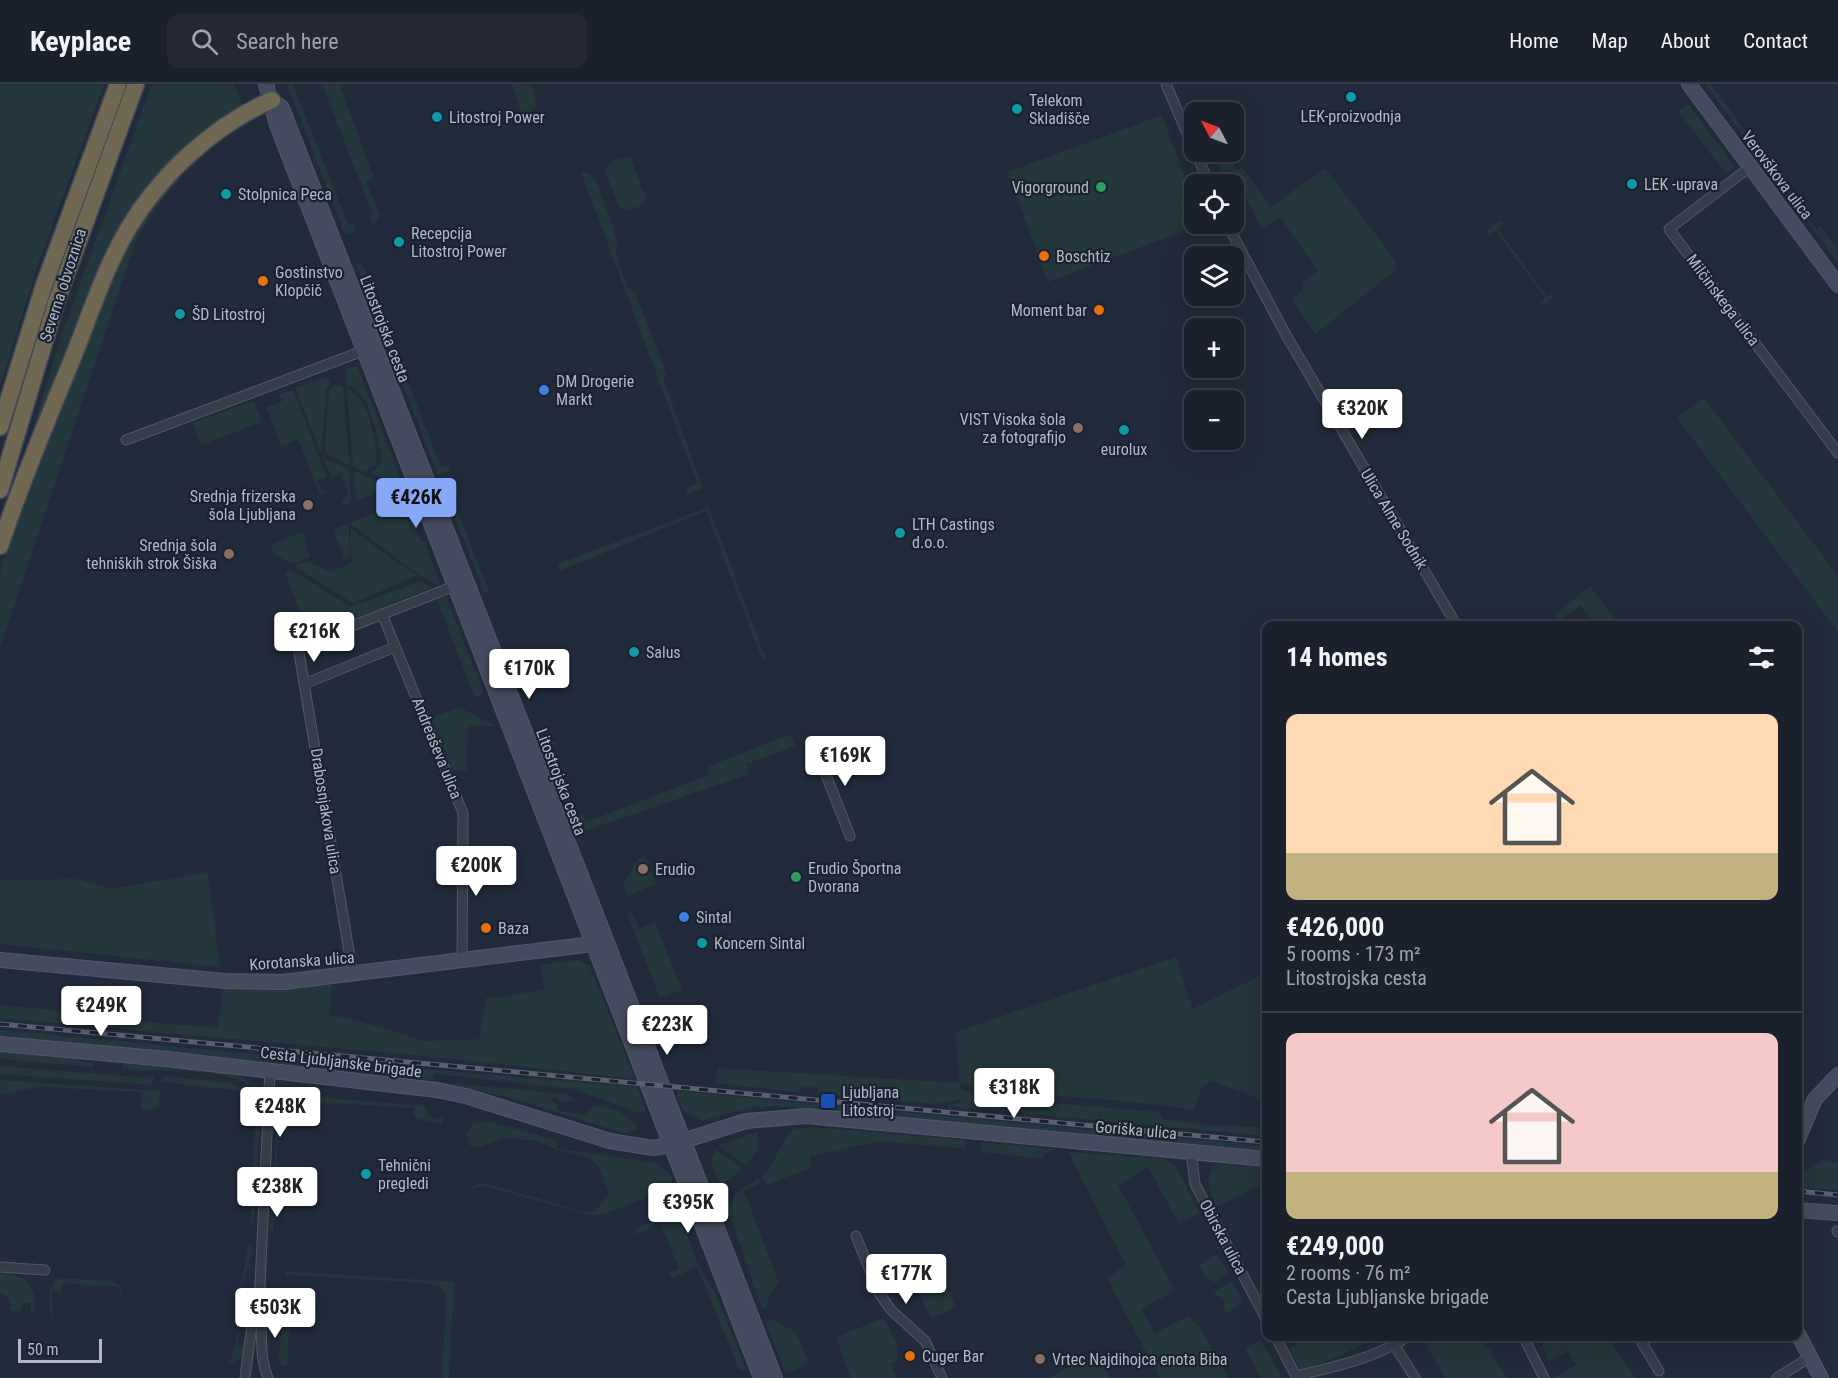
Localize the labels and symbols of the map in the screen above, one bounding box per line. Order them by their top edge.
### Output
marker: LEK-proizvodnja [1344,90,1358,104]
place label: Telekom Skladišče [1029,91,1090,128]
marker: Telekom Skladišče [1010,102,1024,116]
north arrow [1184,102,1244,162]
place label: LEK-proizvodnja [1301,107,1401,126]
place label: Litostroj Power [449,108,545,127]
marker: Litostroj Power [430,110,444,124]
street label: Verovškova ulica [1737,127,1817,223]
place label: LEK -uprava [1644,175,1718,194]
marker: LEK -uprava [1625,177,1639,191]
place label: Vigorground [1012,178,1089,197]
marker: Vigorground [1094,180,1108,194]
place label: Stolpnica Peca [238,185,332,204]
marker: Stolpnica Peca [219,187,233,201]
place label: Recepcija Litostroj Power [411,224,507,261]
street label: Severna obvoznica [36,226,90,344]
marker: Recepcija Litostroj Power [392,235,406,249]
place label: Boschtiz [1056,247,1111,266]
marker: Boschtiz [1037,249,1051,263]
street label: Milčinskega ulica [1682,251,1764,349]
place label: Gostinstvo Klopčič [275,263,343,300]
street label: Litostrojska cesta [356,273,414,385]
marker: Gostinstvo Klopčič [256,274,270,288]
place label: Moment bar [1011,301,1087,320]
marker: Moment bar [1092,303,1106,317]
place label: ŠD Litostroj [192,305,265,324]
marker: ŠD Litostroj [173,307,187,321]
place label: DM Drogerie Markt [556,372,634,409]
marker: DM Drogerie Markt [537,383,551,397]
pin: €320K [1320,389,1404,440]
place label: VIST Visoka šola za fotografijo [960,410,1066,447]
marker: VIST Visoka šola za fotografijo [1071,421,1085,435]
marker: eurolux [1117,423,1131,437]
place label: eurolux [1101,440,1147,459]
street label: Ulica Alme Sodnik [1356,465,1432,573]
pin: €426K [374,478,458,529]
place label: Srednja frizerska šola Ljubljana [190,487,296,524]
marker: Srednja frizerska šola Ljubljana [301,498,315,512]
place label: LTH Castings d.o.o. [912,515,995,552]
marker: LTH Castings d.o.o. [893,526,907,540]
place label: Srednja šola tehniških strok Šiška [86,536,217,573]
marker: Srednja šola tehniških strok Šiška [222,547,236,561]
pin: €216K [272,612,356,663]
place label: Salus [646,643,681,662]
marker: Salus [627,645,641,659]
pin: €170K [487,649,571,700]
street label: Andreaševa ulica [408,695,466,801]
street label: Litostrojska cesta [532,726,590,838]
pin: €169K [803,736,887,787]
street label: Drabosnjakova ulica [307,747,345,875]
pin: €200K [434,846,518,897]
place label: Erudio Športna Dvorana [808,859,902,896]
place label: Erudio [655,860,695,879]
marker: Erudio [636,862,650,876]
marker: Erudio Športna Dvorana [789,870,803,884]
place label: Sintal [696,908,732,927]
marker: Sintal [677,910,691,924]
place label: Baza [498,919,529,938]
marker: Baza [479,921,493,935]
place label: Koncern Sintal [714,934,805,953]
marker: Koncern Sintal [695,936,709,950]
street label: Korotanska ulica [249,948,355,974]
pin: €249K [59,986,143,1037]
pin: €223K [625,1005,709,1056]
street label: Cesta Ljubljanske brigade [259,1043,423,1081]
pin: €318K [972,1068,1056,1119]
place label: Ljubljana Litostroj [842,1083,899,1120]
pin: €248K [238,1087,322,1138]
marker: Ljubljana Litostroj [819,1092,837,1110]
street label: Goriška ulica [1094,1117,1178,1143]
place label: Tehnični pregledi [378,1156,431,1193]
pin: €238K [235,1167,319,1218]
marker: Tehnični pregledi [359,1167,373,1181]
pin: €395K [646,1183,730,1234]
street label: Obirska ulica [1195,1196,1251,1278]
pin: €177K [864,1254,948,1305]
pin: €503K [233,1288,317,1339]
scale bar [18,1336,102,1364]
place label: Cuger Bar [922,1347,984,1366]
marker: Cuger Bar [903,1349,917,1363]
place label: Vrtec Najdihojca enota Biba [1052,1350,1227,1369]
marker: Vrtec Najdihojca enota Biba [1033,1352,1047,1366]

